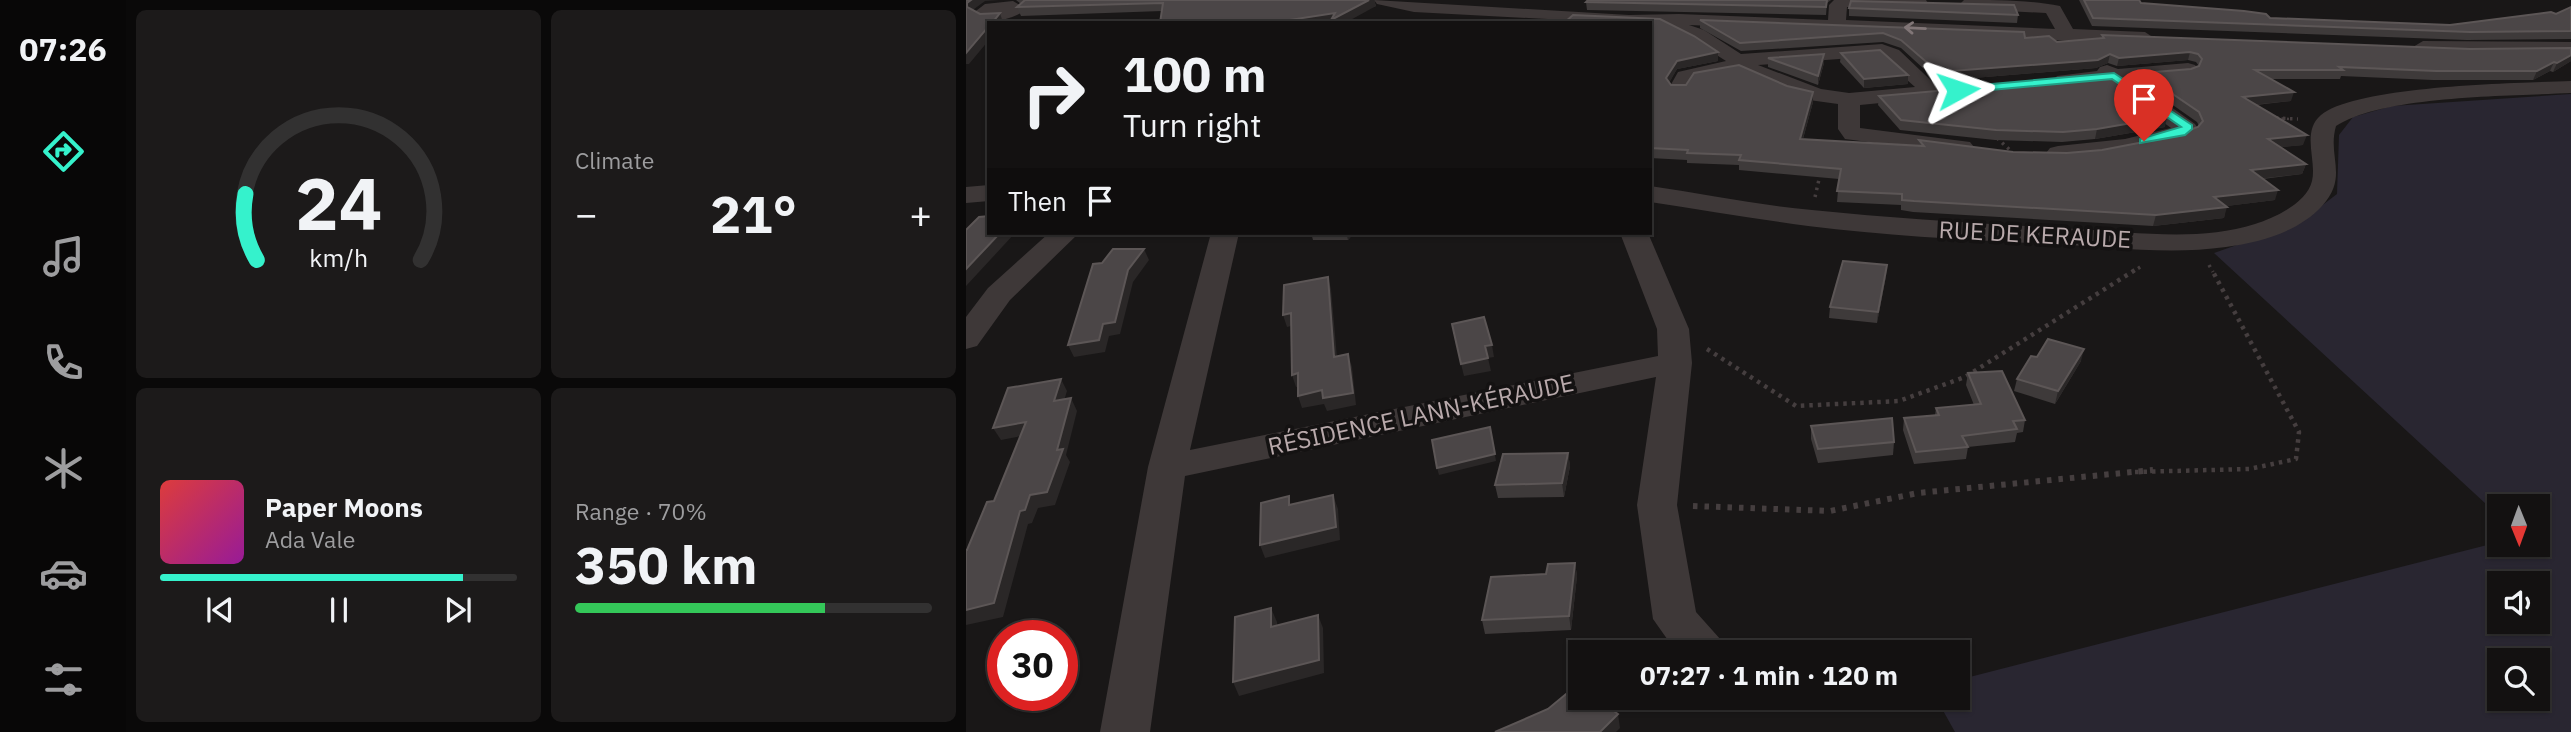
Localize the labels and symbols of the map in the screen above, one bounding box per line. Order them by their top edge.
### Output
one-way arrow [1904,21,1927,34]
position arrow [1921,53,1995,127]
pin [2114,69,2174,141]
street label: RUE DE KERAUDE [1938,213,2132,255]
street label: RÉSIDENCE LANN-KÉRAUDE [1265,366,1577,462]
north arrow [2487,494,2550,556]
speed limit sign: 30 [987,620,1078,711]

